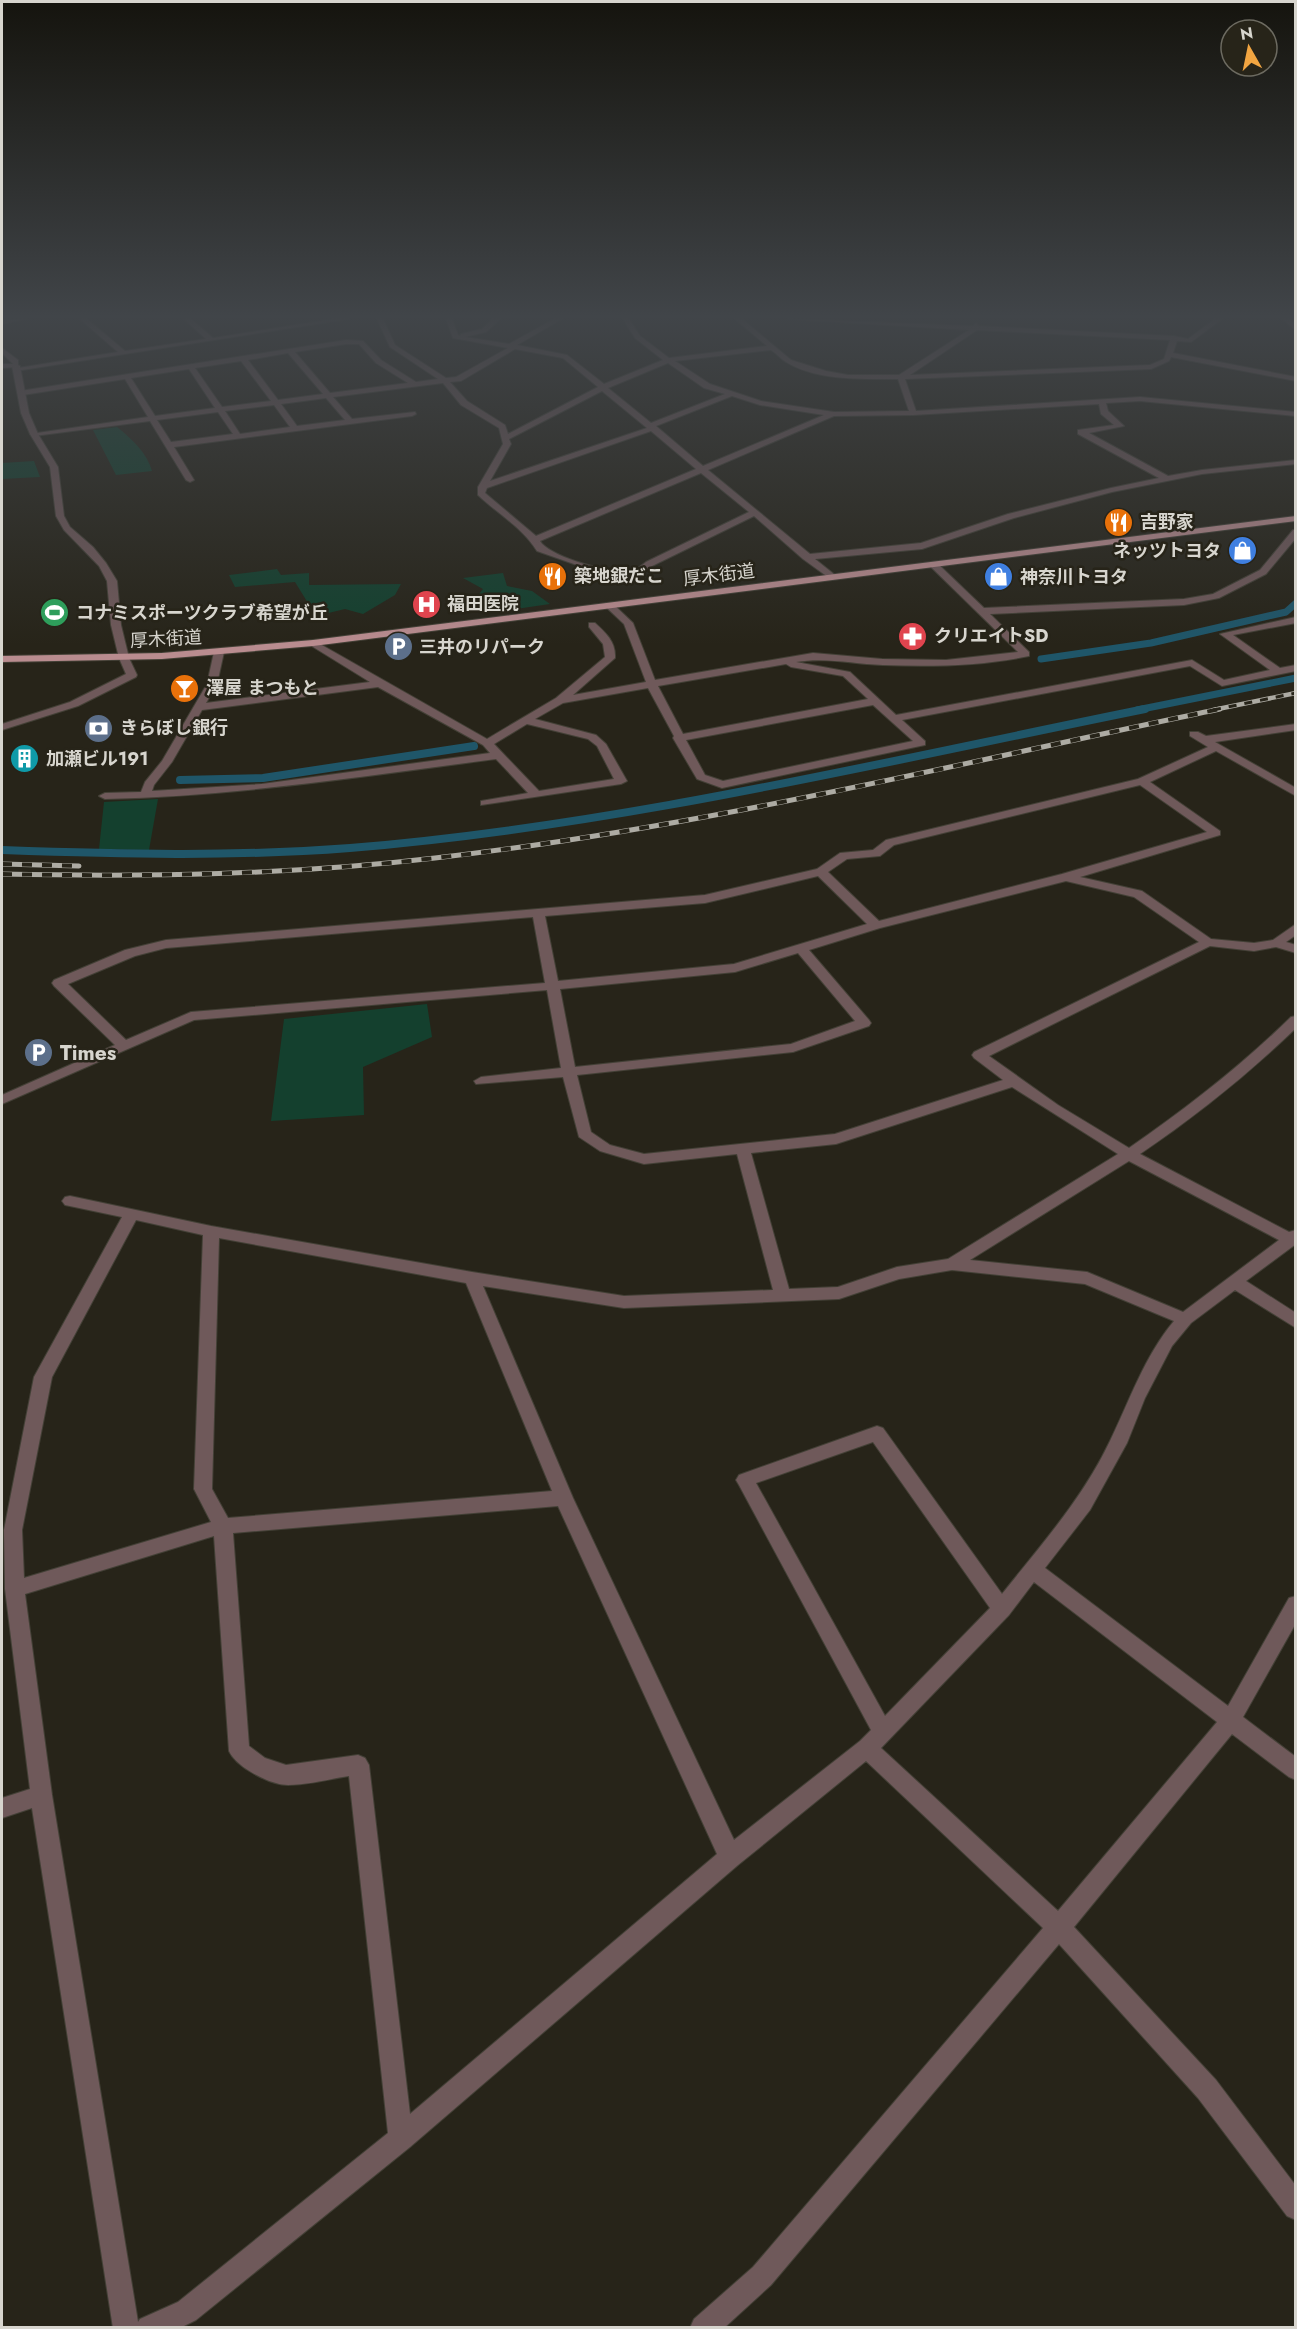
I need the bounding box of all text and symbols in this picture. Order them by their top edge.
north arrow [1219,18,1279,78]
text: N [1239,21,1255,46]
restaurant icon: 吉野家 [1103,506,1135,538]
place label: 吉野家 [1140,509,1194,535]
shop icon: ネッツトヨタ [1226,535,1258,567]
place label: ネッツトヨタ [1113,538,1221,564]
street label: 厚木街道 [682,558,756,592]
restaurant icon: 築地銀だこ [537,560,569,592]
shop icon: 神奈川トヨタ [983,561,1015,593]
place label: 築地銀だこ [574,563,664,589]
place label: 神奈川トヨタ [1020,564,1128,590]
hospital icon: 福田医院 [410,588,442,620]
place label: 福田医院 [447,591,519,617]
sports icon: コナミスポーツクラブ希望が丘 [39,597,71,629]
place label: コナミスポーツクラブ希望が丘 [76,600,328,626]
pharmacy icon: クリエイトSD [897,620,929,652]
place label: クリエイトSD [934,623,1048,649]
street label: 厚木街道 [129,624,203,654]
parking icon: 三井のリパーク [382,631,414,663]
place label: 三井のリパーク [419,634,545,660]
bar icon: 澤屋 まつもと [169,672,201,704]
place label: 澤屋 まつもと [206,675,319,701]
bank icon: きらぼし銀行 [83,712,115,744]
place label: きらぼし銀行 [120,715,228,741]
building icon: 加瀬ビル191 [9,743,41,775]
place label: 加瀬ビル191 [46,746,148,772]
parking icon: Times [23,1037,55,1069]
place label: Times [60,1038,117,1068]

